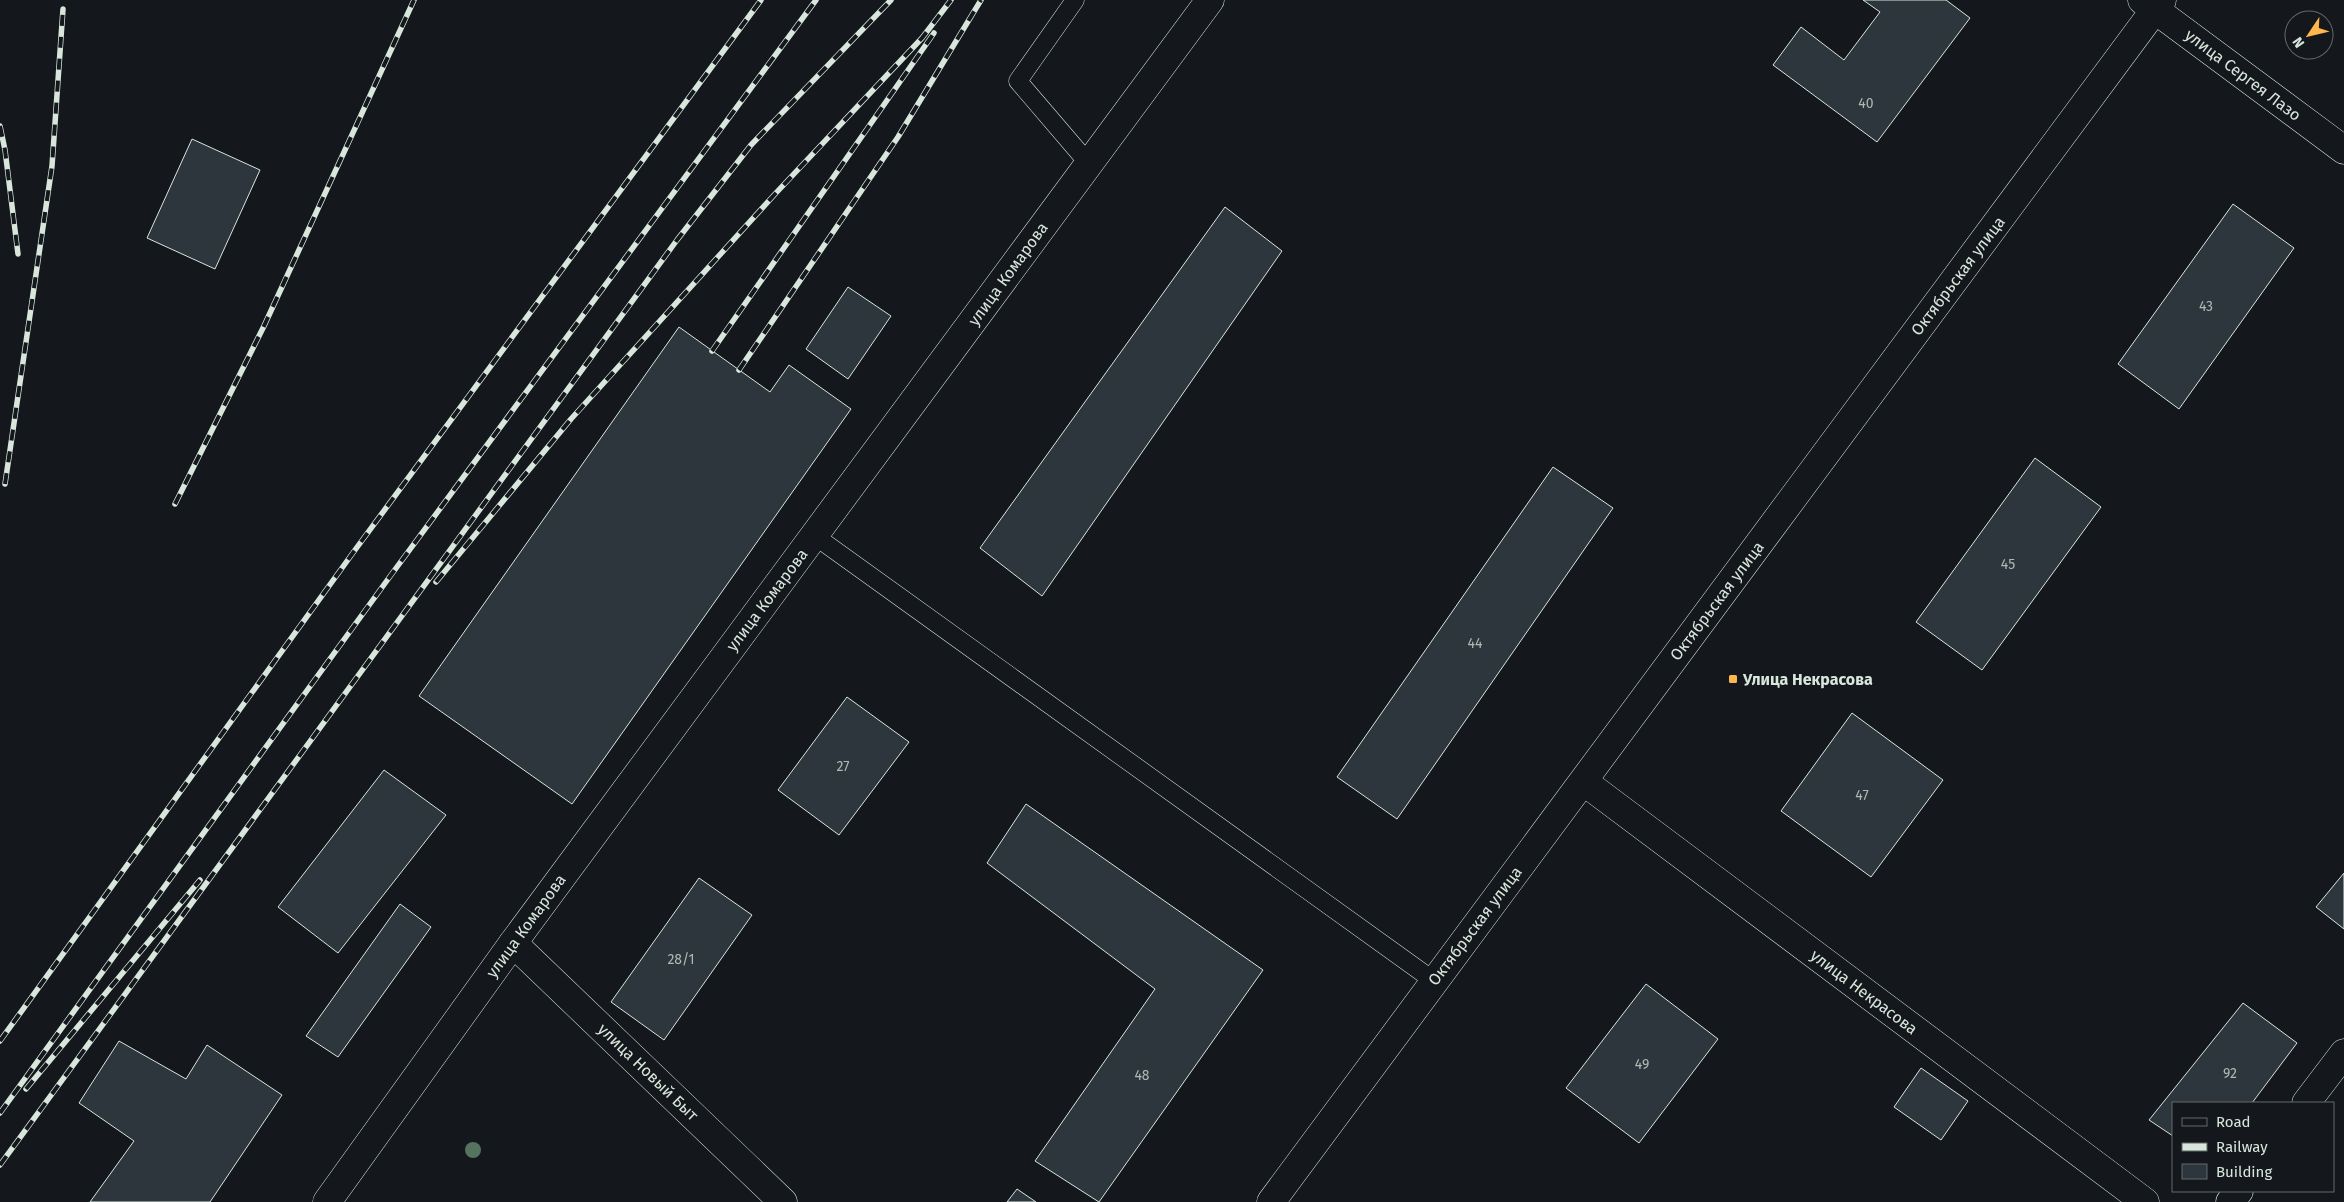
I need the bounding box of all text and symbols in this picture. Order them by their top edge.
north arrow [2284,10,2334,60]
street label: улица Сергея Лазо [2181,25,2305,125]
text: N [2289,33,2308,51]
house number: 40 [1858,95,1874,112]
street label: Октябрьская улица [1907,213,2009,339]
street label: улица Комарова [964,219,1052,329]
house number: 43 [2199,298,2213,315]
street label: Октябрьская улица [1666,538,1768,664]
street label: улица Комарова [722,545,812,655]
house number: 45 [2001,556,2015,573]
house number: 44 [1468,635,1483,652]
place label: Улица Некрасова [1742,670,1873,689]
marker: Улица Некрасова [1727,673,1739,685]
house number: 27 [836,758,850,775]
house number: 47 [1855,787,1869,804]
street label: Октябрьская улица [1424,863,1526,989]
street label: улица Комарова [482,871,570,981]
street label: улица Некрасова [1807,946,1921,1038]
house number: 28/1 [667,951,695,968]
street label: улица Новый Быт [594,1019,703,1125]
house number: 49 [1635,1056,1649,1073]
house number: 92 [2223,1065,2237,1082]
house number: 48 [1134,1067,1150,1084]
legend [2172,1102,2334,1192]
text: Road [2216,1113,2251,1131]
text: Railway [2216,1138,2268,1156]
text: Building [2216,1163,2272,1181]

